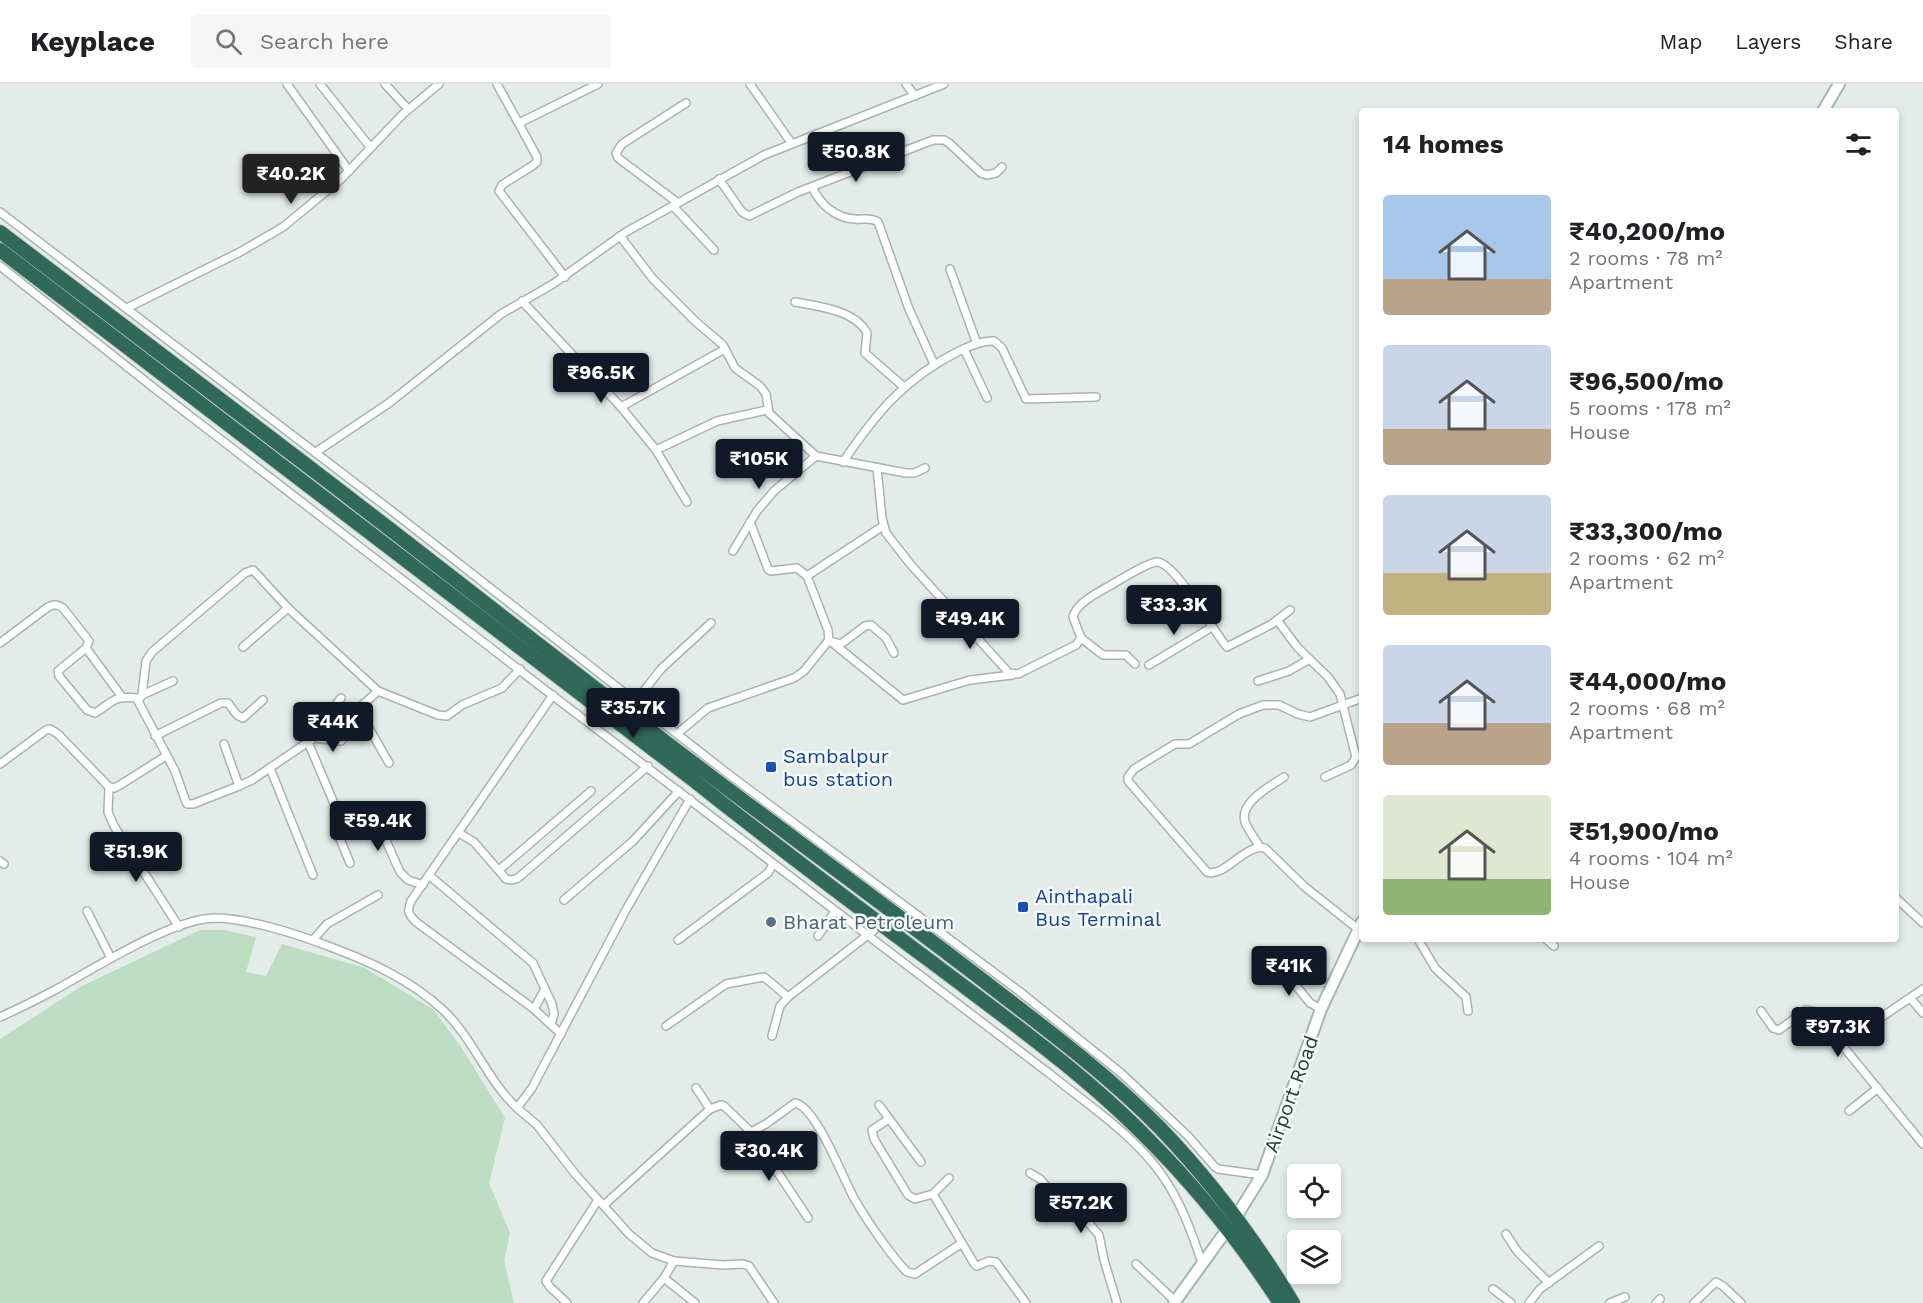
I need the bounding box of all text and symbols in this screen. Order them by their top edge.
search box [191,14,611,68]
text: Keyplace [30,25,155,58]
icon: search [212,25,245,58]
text: Search here [260,29,389,54]
text: Map [1659,29,1702,54]
text: Layers [1735,29,1801,54]
text: Share [1834,29,1893,54]
icon: filters [1842,128,1875,161]
text: 14 homes [1383,129,1504,159]
pin: ₹50.8K [807,132,905,183]
text: ₹50.8K [822,139,890,163]
pin: ₹40.2K [242,154,340,205]
text: ₹40.2K [256,161,326,185]
text: ₹40,200/mo [1569,216,1725,246]
icon: home [1431,219,1503,291]
text: 2 rooms · 78 m² [1569,246,1723,270]
text: Apartment [1569,270,1673,294]
pin: ₹96.5K [552,353,650,404]
text: ₹96.5K [567,360,635,384]
text: ₹96,500/mo [1569,366,1724,396]
icon: home [1431,369,1503,441]
text: 5 rooms · 178 m² [1569,396,1731,420]
text: House [1569,420,1630,444]
pin: ₹105K [717,439,801,490]
text: ₹105K [730,446,788,470]
text: ₹33,300/mo [1569,516,1723,546]
icon: home [1431,519,1503,591]
text: 2 rooms · 62 m² [1569,546,1724,570]
text: Apartment [1569,570,1673,594]
pin: ₹33.3K [1125,585,1223,636]
text: ₹33.3K [1140,592,1208,616]
pin: ₹49.4K [921,599,1019,650]
text: ₹49.4K [935,606,1005,630]
text: ₹44,000/mo [1569,666,1726,696]
icon: home [1431,669,1503,741]
pin: ₹35.7K [584,688,682,739]
text: ₹35.7K [600,695,666,719]
text: 2 rooms · 68 m² [1569,696,1725,720]
pin: ₹44K [297,702,369,753]
text: ₹44K [307,709,359,733]
text: Apartment [1569,720,1673,744]
place label: Sambalpur bus station [783,744,893,791]
marker: Sambalpur bus station [764,760,778,774]
pin: ₹59.4K [329,801,427,852]
text: ₹59.4K [344,808,412,832]
text: ₹51,900/mo [1569,816,1719,846]
icon: home [1431,819,1503,891]
pin: ₹51.9K [87,832,185,883]
text: ₹51.9K [104,839,168,863]
text: 4 rooms · 104 m² [1569,846,1733,870]
text: House [1569,870,1630,894]
place label: Ainthapali Bus Terminal [1035,884,1161,931]
marker: Ainthapali Bus Terminal [1016,900,1030,914]
place label: Bharat Petroleum [783,910,954,934]
marker: Bharat Petroleum [764,915,778,929]
pin: ₹41K [1253,946,1325,997]
text: ₹41K [1266,953,1312,977]
pin: ₹97.3K [1789,1007,1887,1058]
text: ₹97.3K [1805,1014,1871,1038]
street label: Airport Road [1259,1032,1323,1156]
pin: ₹30.4K [720,1131,818,1182]
text: ₹30.4K [734,1138,804,1162]
map controls [1287,1164,1341,1284]
button: locate [1287,1164,1341,1218]
pin: ₹57.2K [1032,1183,1130,1234]
text: ₹57.2K [1049,1190,1113,1214]
button: layers [1287,1230,1341,1284]

